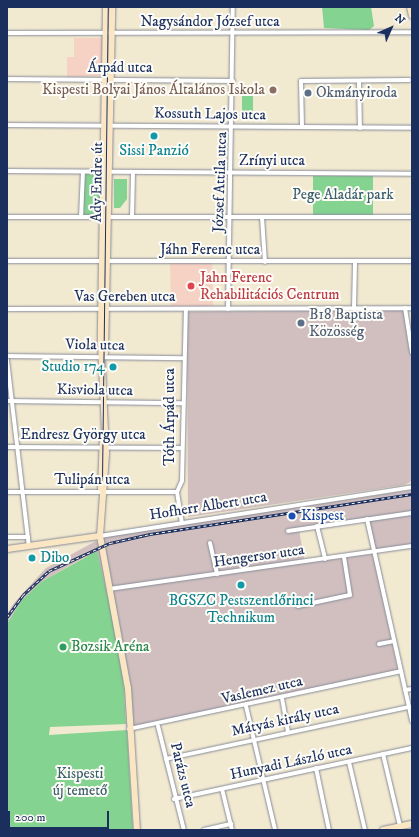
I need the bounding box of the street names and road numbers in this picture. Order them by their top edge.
street label: Nagysándor József utca [140,13,280,31]
street label: Árpád utca [88,59,152,77]
street label: Kossuth Lajos utca [154,104,266,124]
street label: József Attila utca [209,131,231,233]
street label: Ady Endre út [87,142,107,222]
street label: Zrínyi utca [239,152,305,170]
street label: Jáhn Ferenc utca [160,241,260,259]
street label: Vas Gereben utca [75,288,175,306]
street label: Viola utca [65,335,125,355]
street label: Tóth Árpád utca [161,368,179,466]
street label: Kisviola utca [57,380,133,400]
street label: Endresz György utca [20,426,146,444]
street label: Tulipán utca [54,471,130,489]
street label: Hofherr Albert utca [148,488,268,524]
street label: Hengersor utca [212,541,306,571]
street label: Vaslemez utca [220,672,304,708]
street label: Mátyás király utca [230,700,340,740]
street label: Parázs utca [166,740,200,810]
street label: Hunyadi László utca [229,740,353,784]

